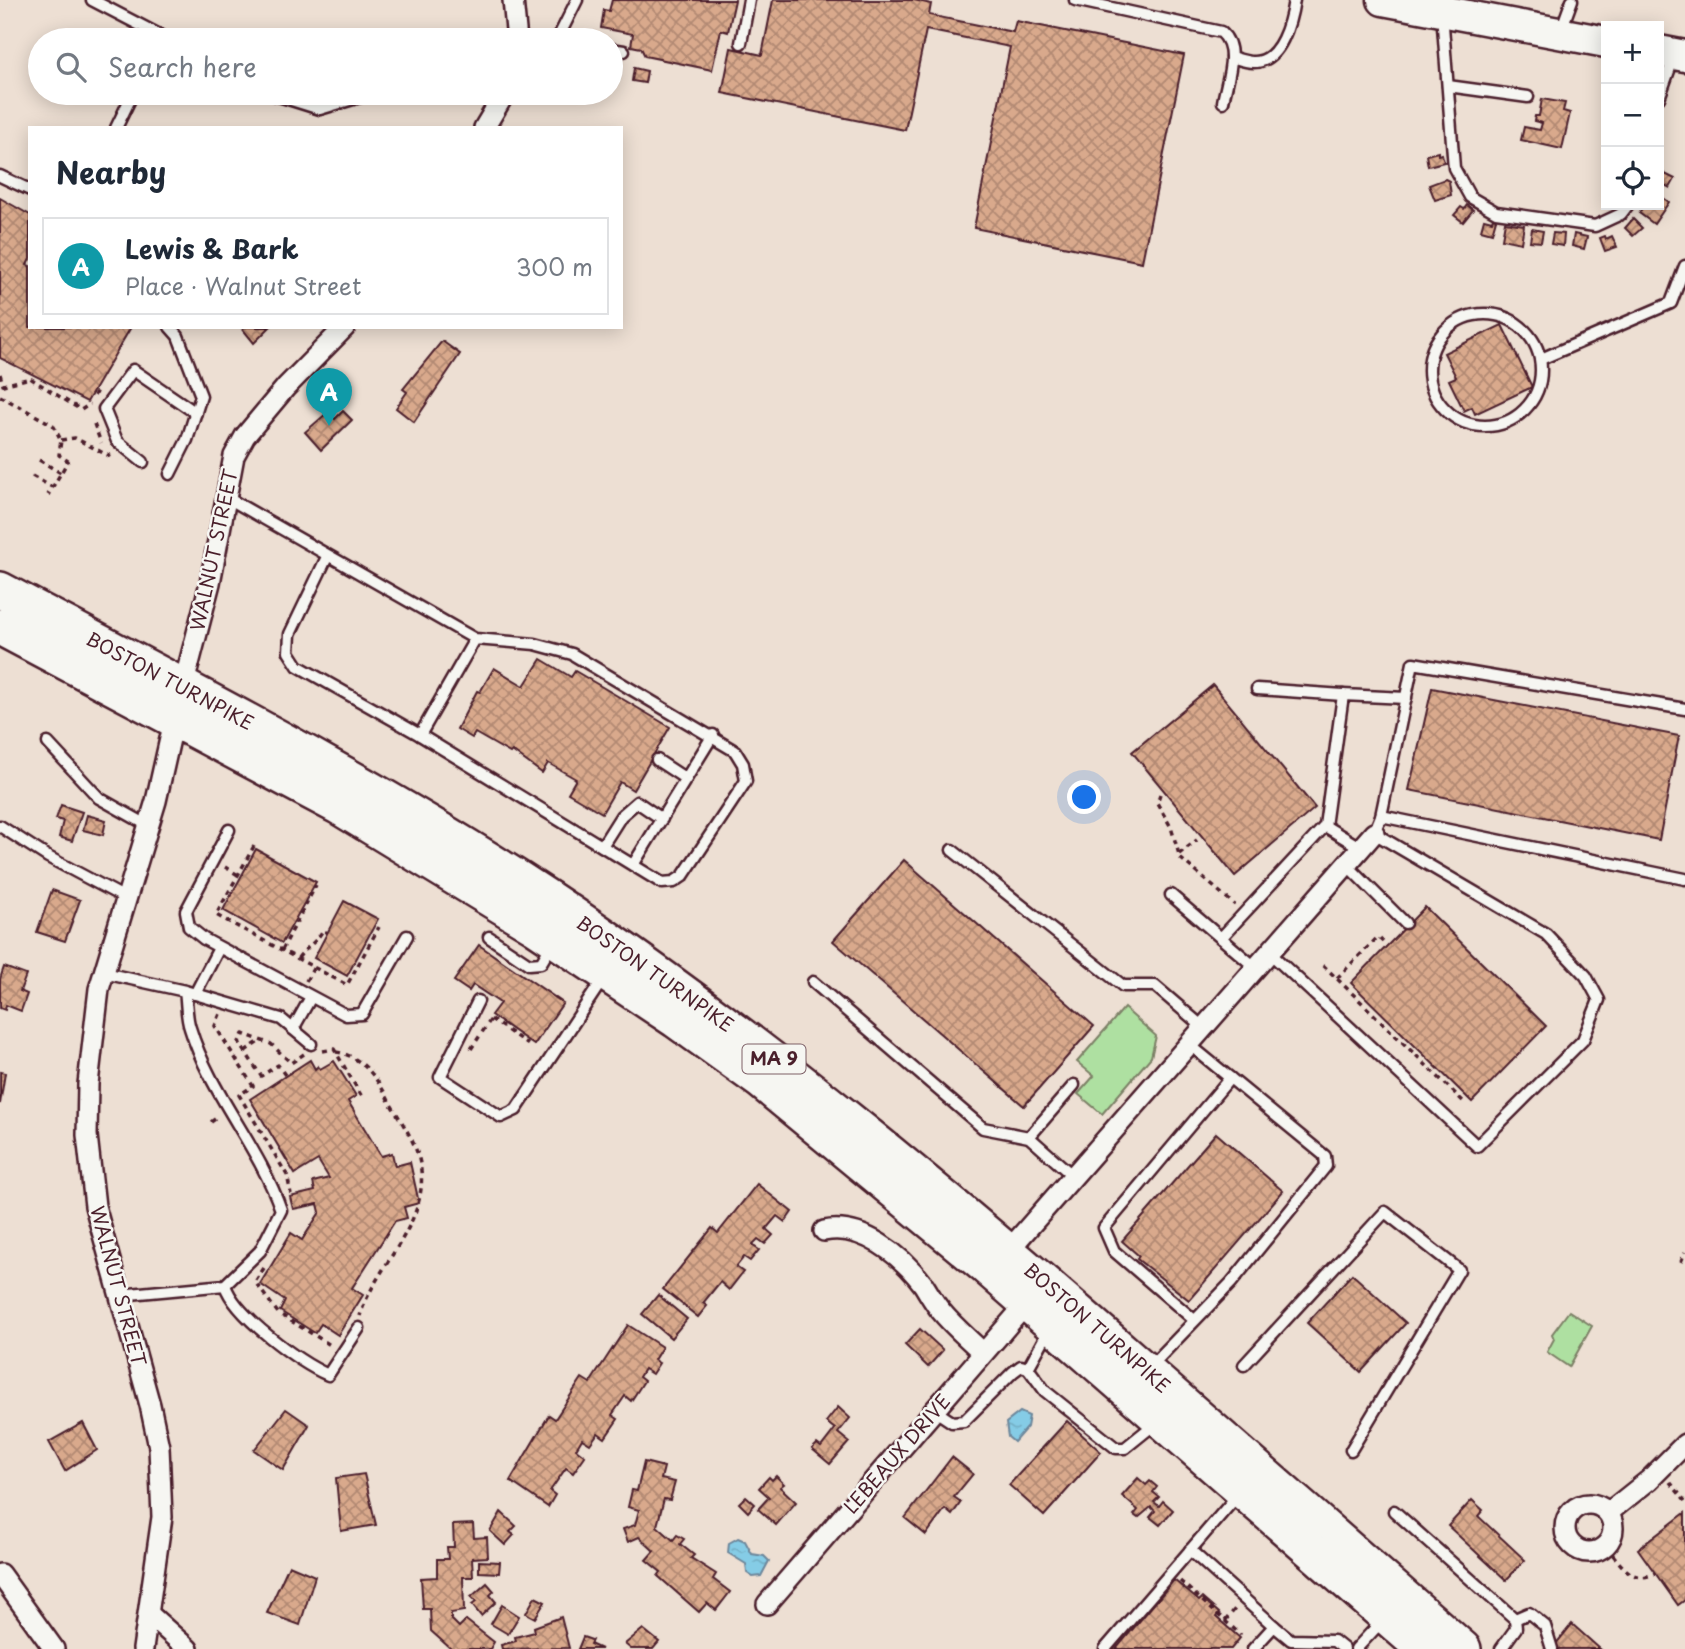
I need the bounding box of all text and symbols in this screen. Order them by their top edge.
map controls [1601,21,1664,210]
button: + [1601,21,1664,84]
search box [28,28,623,105]
text: Search here [108,47,257,86]
icon: search [52,48,90,86]
button: − [1601,84,1664,147]
button: locate [1601,147,1664,210]
text: Nearby [56,149,166,194]
text: Lewis & Bark [125,229,299,268]
text: A [72,249,90,284]
text: 300 m [516,249,593,284]
text: Place · Walnut Street [125,268,361,303]
pin: A [306,368,352,426]
street label: WALNUT STREET [182,466,244,633]
street label: BOSTON TURNPIKE [82,624,259,736]
your location [1067,780,1101,814]
street label: BOSTON TURNPIKE [571,908,740,1038]
road number: MA 9 [742,1044,806,1074]
street label: WALNUT STREET [84,1203,154,1369]
street label: BOSTON TURNPIKE [1018,1256,1177,1399]
street label: LEBEAUX DRIVE [836,1387,956,1519]

